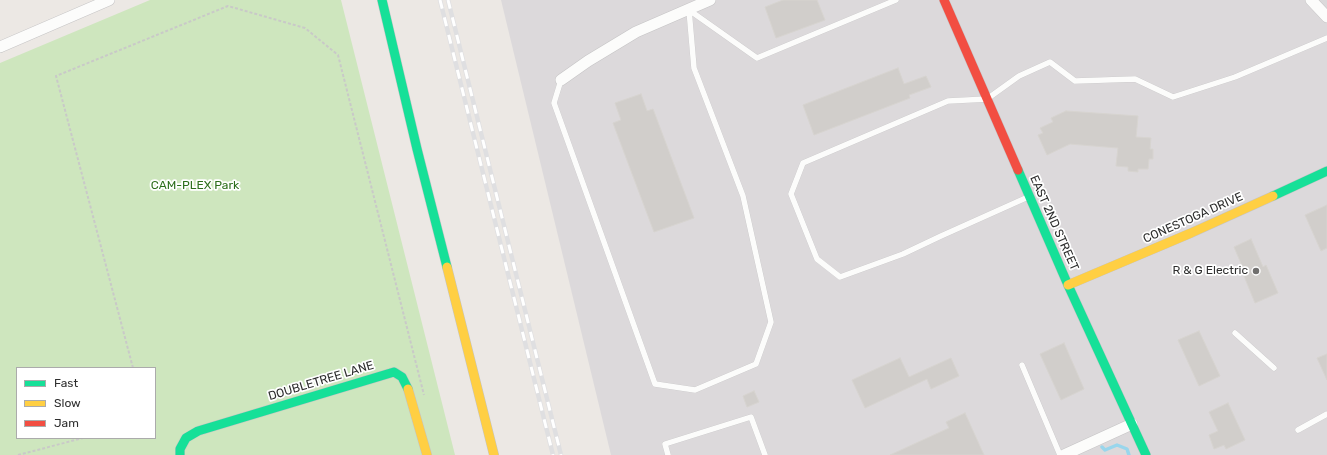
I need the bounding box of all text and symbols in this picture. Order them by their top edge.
street label: EAST 2ND STREET [1027,173,1081,273]
park label: CAM-PLEX Park [151,179,239,193]
street label: CONESTOGA DRIVE [1141,190,1245,246]
place label: R & G Electric [1173,264,1248,278]
marker: R & G Electric [1251,266,1261,276]
street label: DOUBLETREE LANE [267,358,375,404]
legend [16,367,156,439]
text: Fast [54,376,78,390]
text: Slow [54,396,81,410]
text: Jam [54,416,79,430]

